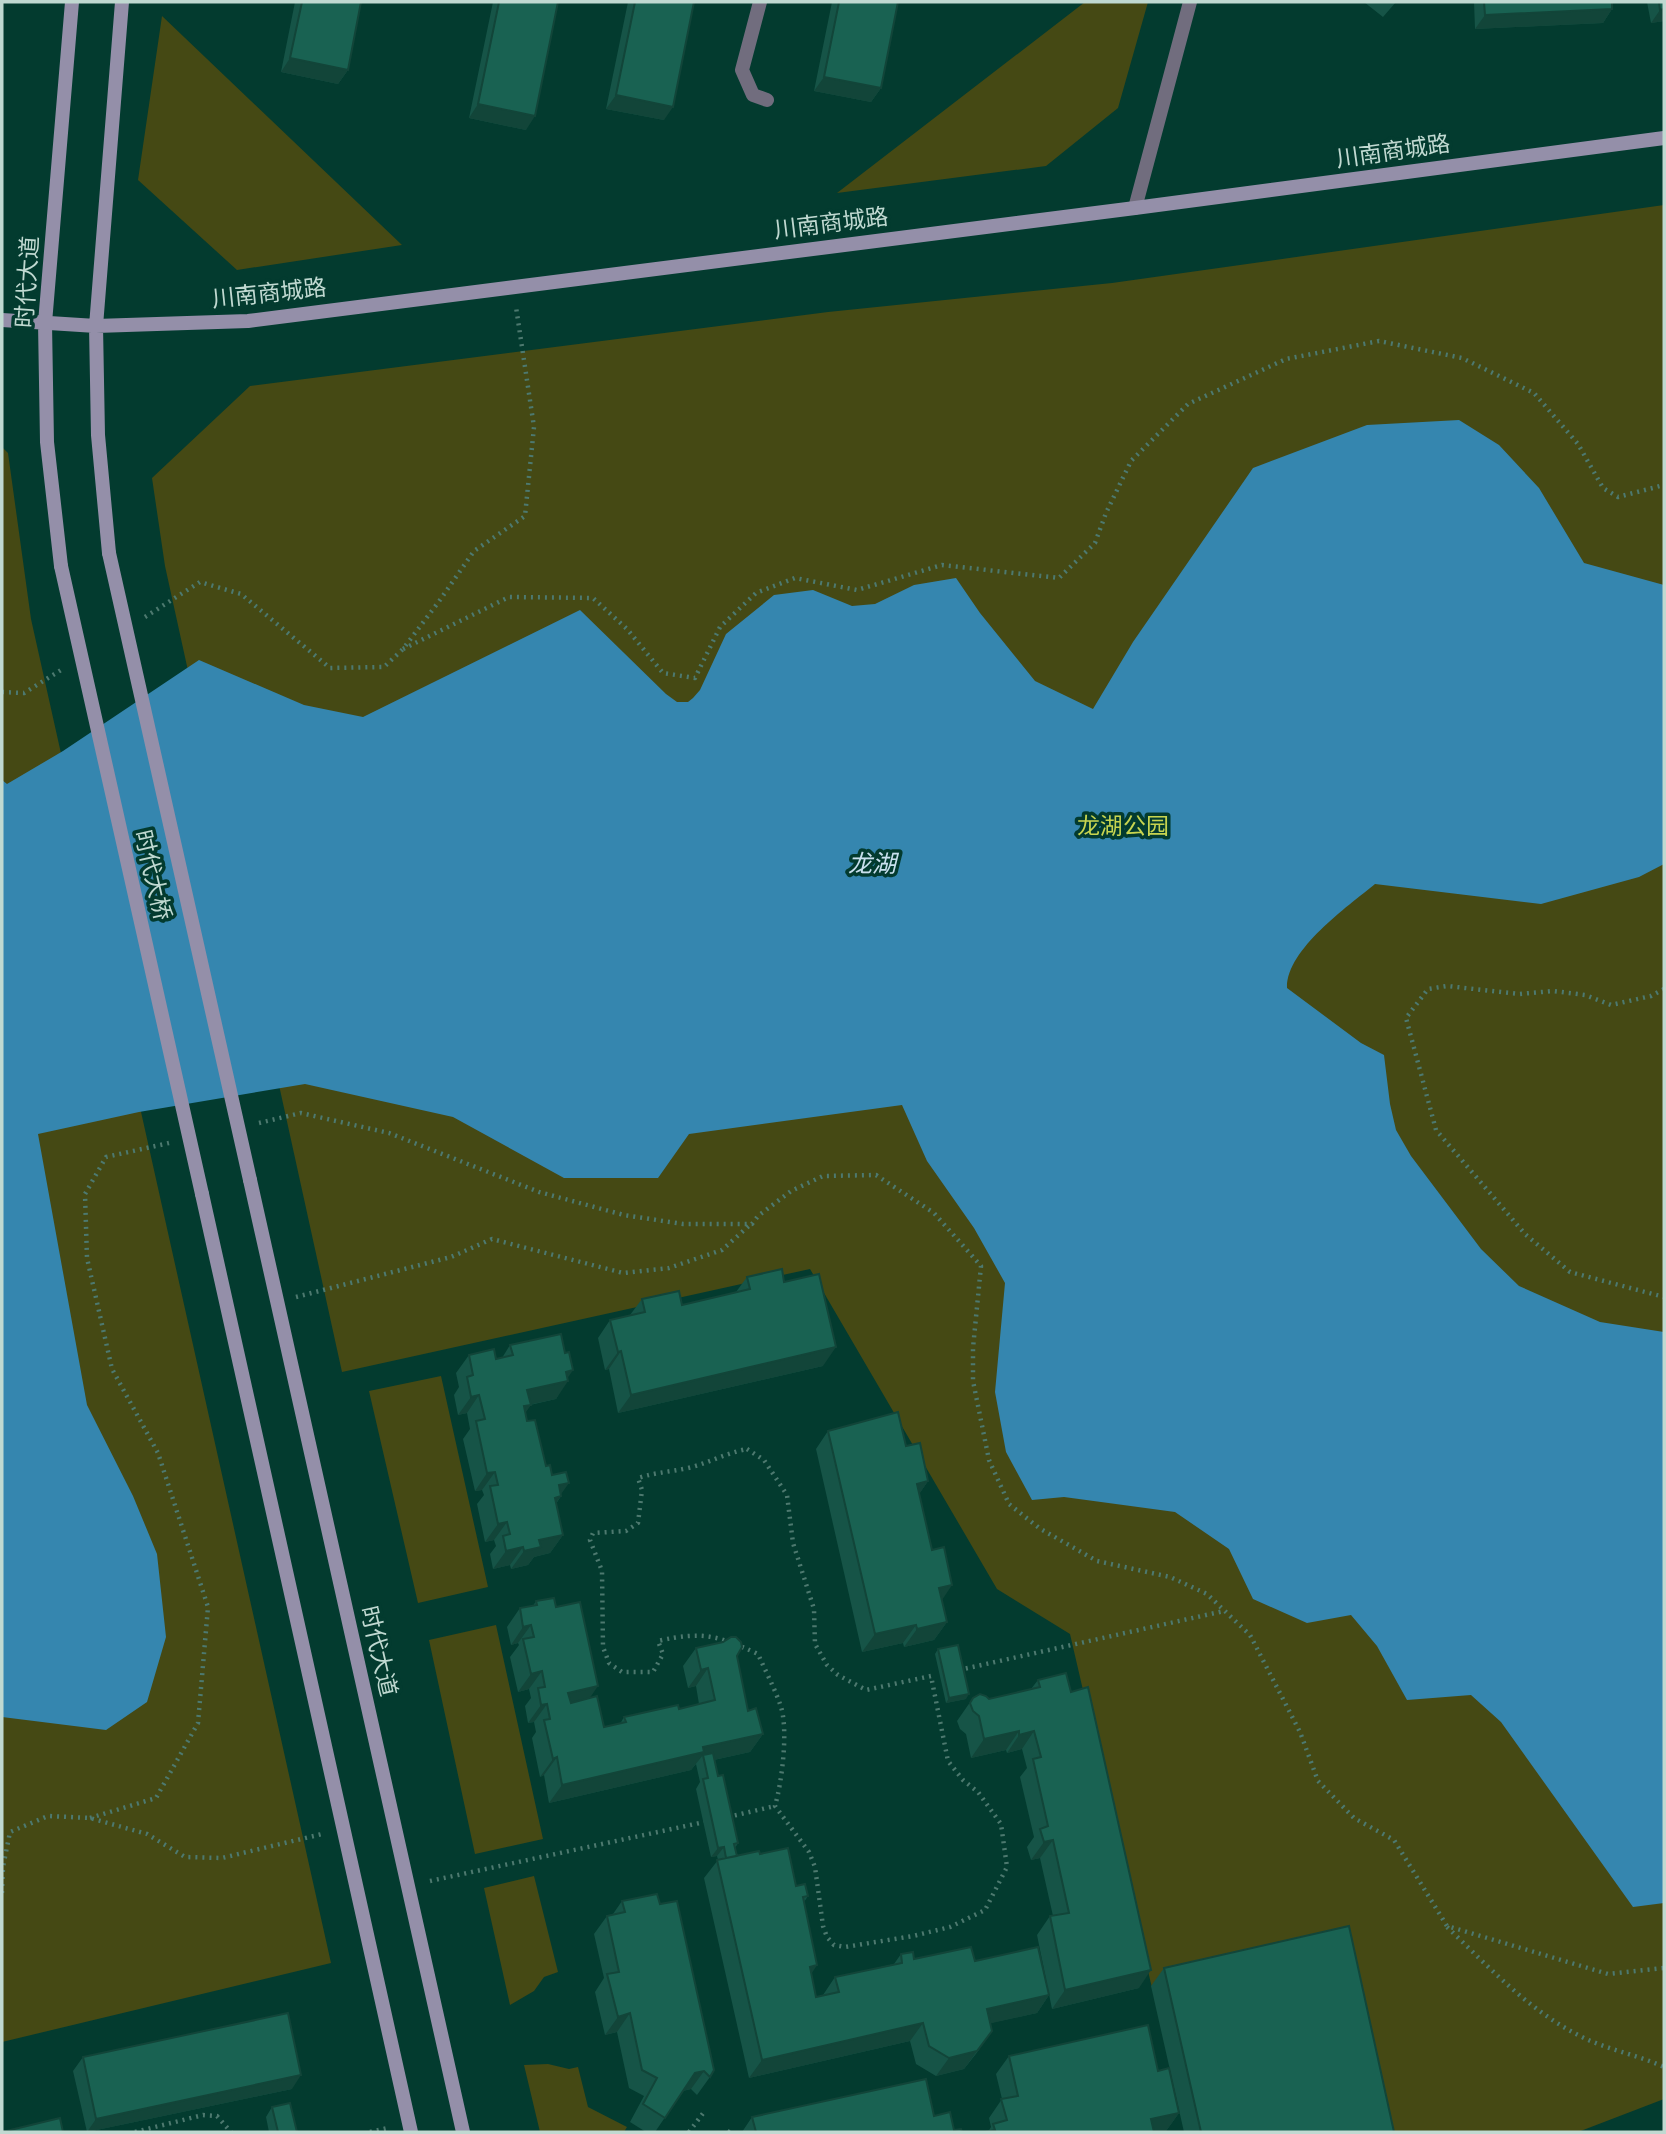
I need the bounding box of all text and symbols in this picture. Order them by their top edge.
street label: 川南商城路 [1334,128,1452,172]
street label: 川南商城路 [772,201,890,243]
street label: 时代大道 [9,235,43,329]
street label: 川南商城路 [210,272,328,312]
park label: 龙湖公园 [1077,811,1169,839]
street label: 时代大桥 [130,827,178,923]
water label: 龙湖 [848,848,900,877]
street label: 时代大道 [356,1603,404,1699]

